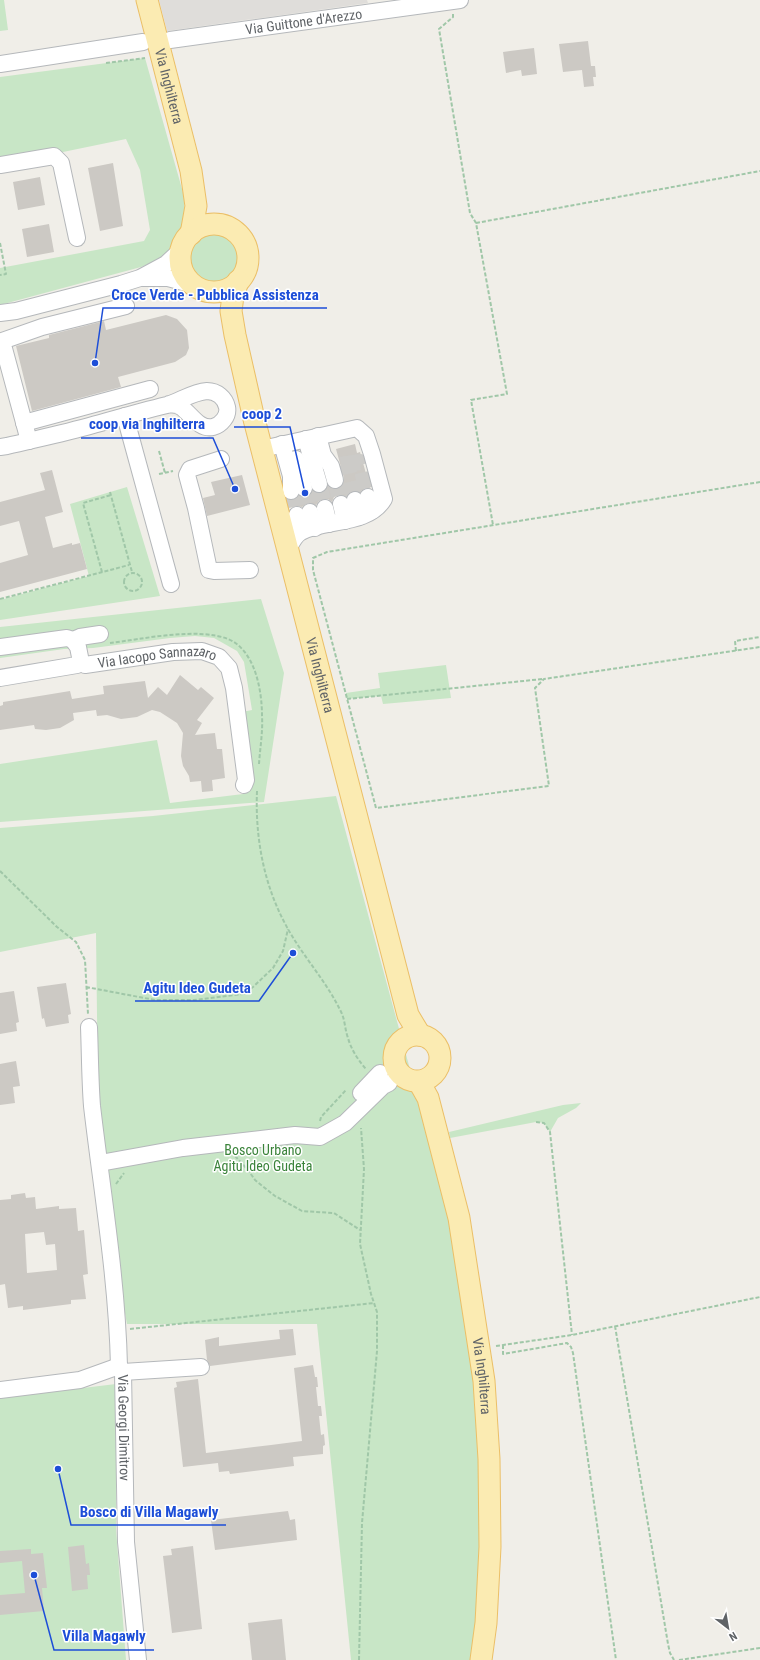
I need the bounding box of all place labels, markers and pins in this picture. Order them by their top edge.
callout: Croce Verde - Pubblica Assistenza [103,281,327,308]
callout: coop 2 [234,400,290,427]
callout: coop via Inghilterra [81,411,213,438]
callout: Agitu Ideo Gudeta [135,974,259,1001]
callout: Bosco di Villa Magawly [71,1498,226,1525]
callout: Villa Magawly [54,1623,154,1650]

